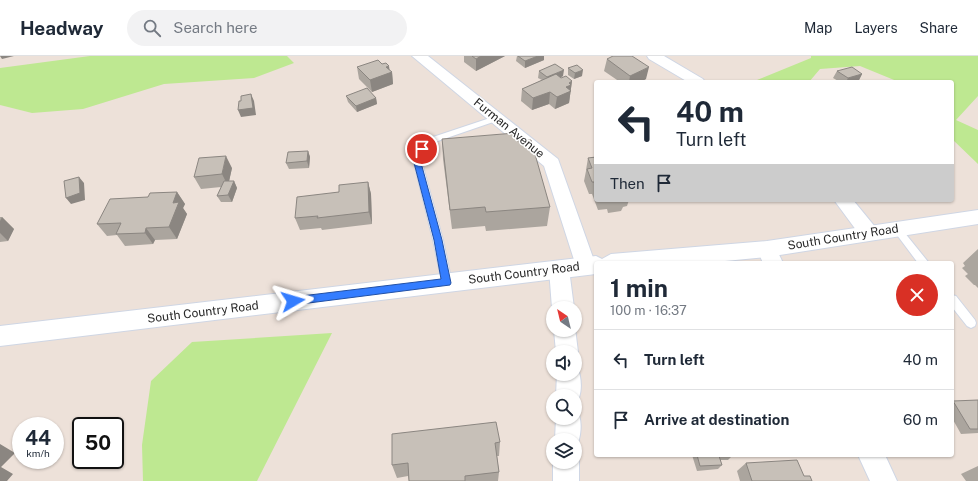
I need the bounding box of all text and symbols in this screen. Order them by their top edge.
search box [127,10,407,46]
text: Headway [20,17,103,39]
icon: search [141,17,163,39]
text: Search here [173,19,258,36]
text: Map [804,20,832,36]
text: Layers [854,20,898,36]
text: Share [920,20,958,36]
street label: Furman Avenue [471,95,547,161]
text: 40 m [676,95,744,128]
icon: left [610,96,662,148]
text: Turn left [676,129,746,150]
pin [405,132,439,166]
icon: arrive [411,138,433,160]
icon: arrive [653,172,675,194]
text: Then [610,175,645,192]
street label: South Country Road [786,221,900,253]
street label: South Country Road [467,259,581,287]
text: 1 min [610,274,668,302]
button: close [896,274,938,316]
position arrow [272,280,314,322]
street label: South Country Road [146,298,260,326]
north arrow [546,301,582,337]
map controls [546,301,582,469]
text: 100 m · 16:37 [610,303,687,318]
button: sound [546,345,582,381]
icon: left [610,349,632,371]
text: Turn left [644,351,705,368]
text: 40 m [903,351,938,368]
button: search [546,389,582,425]
icon: arrive [610,409,632,431]
text: Arrive at destination [644,411,789,428]
text: 60 m [903,411,938,428]
speed limit sign: 50 [72,417,124,469]
text: 44 [25,426,51,450]
button: layers [546,433,582,469]
text: km/h [26,447,50,459]

